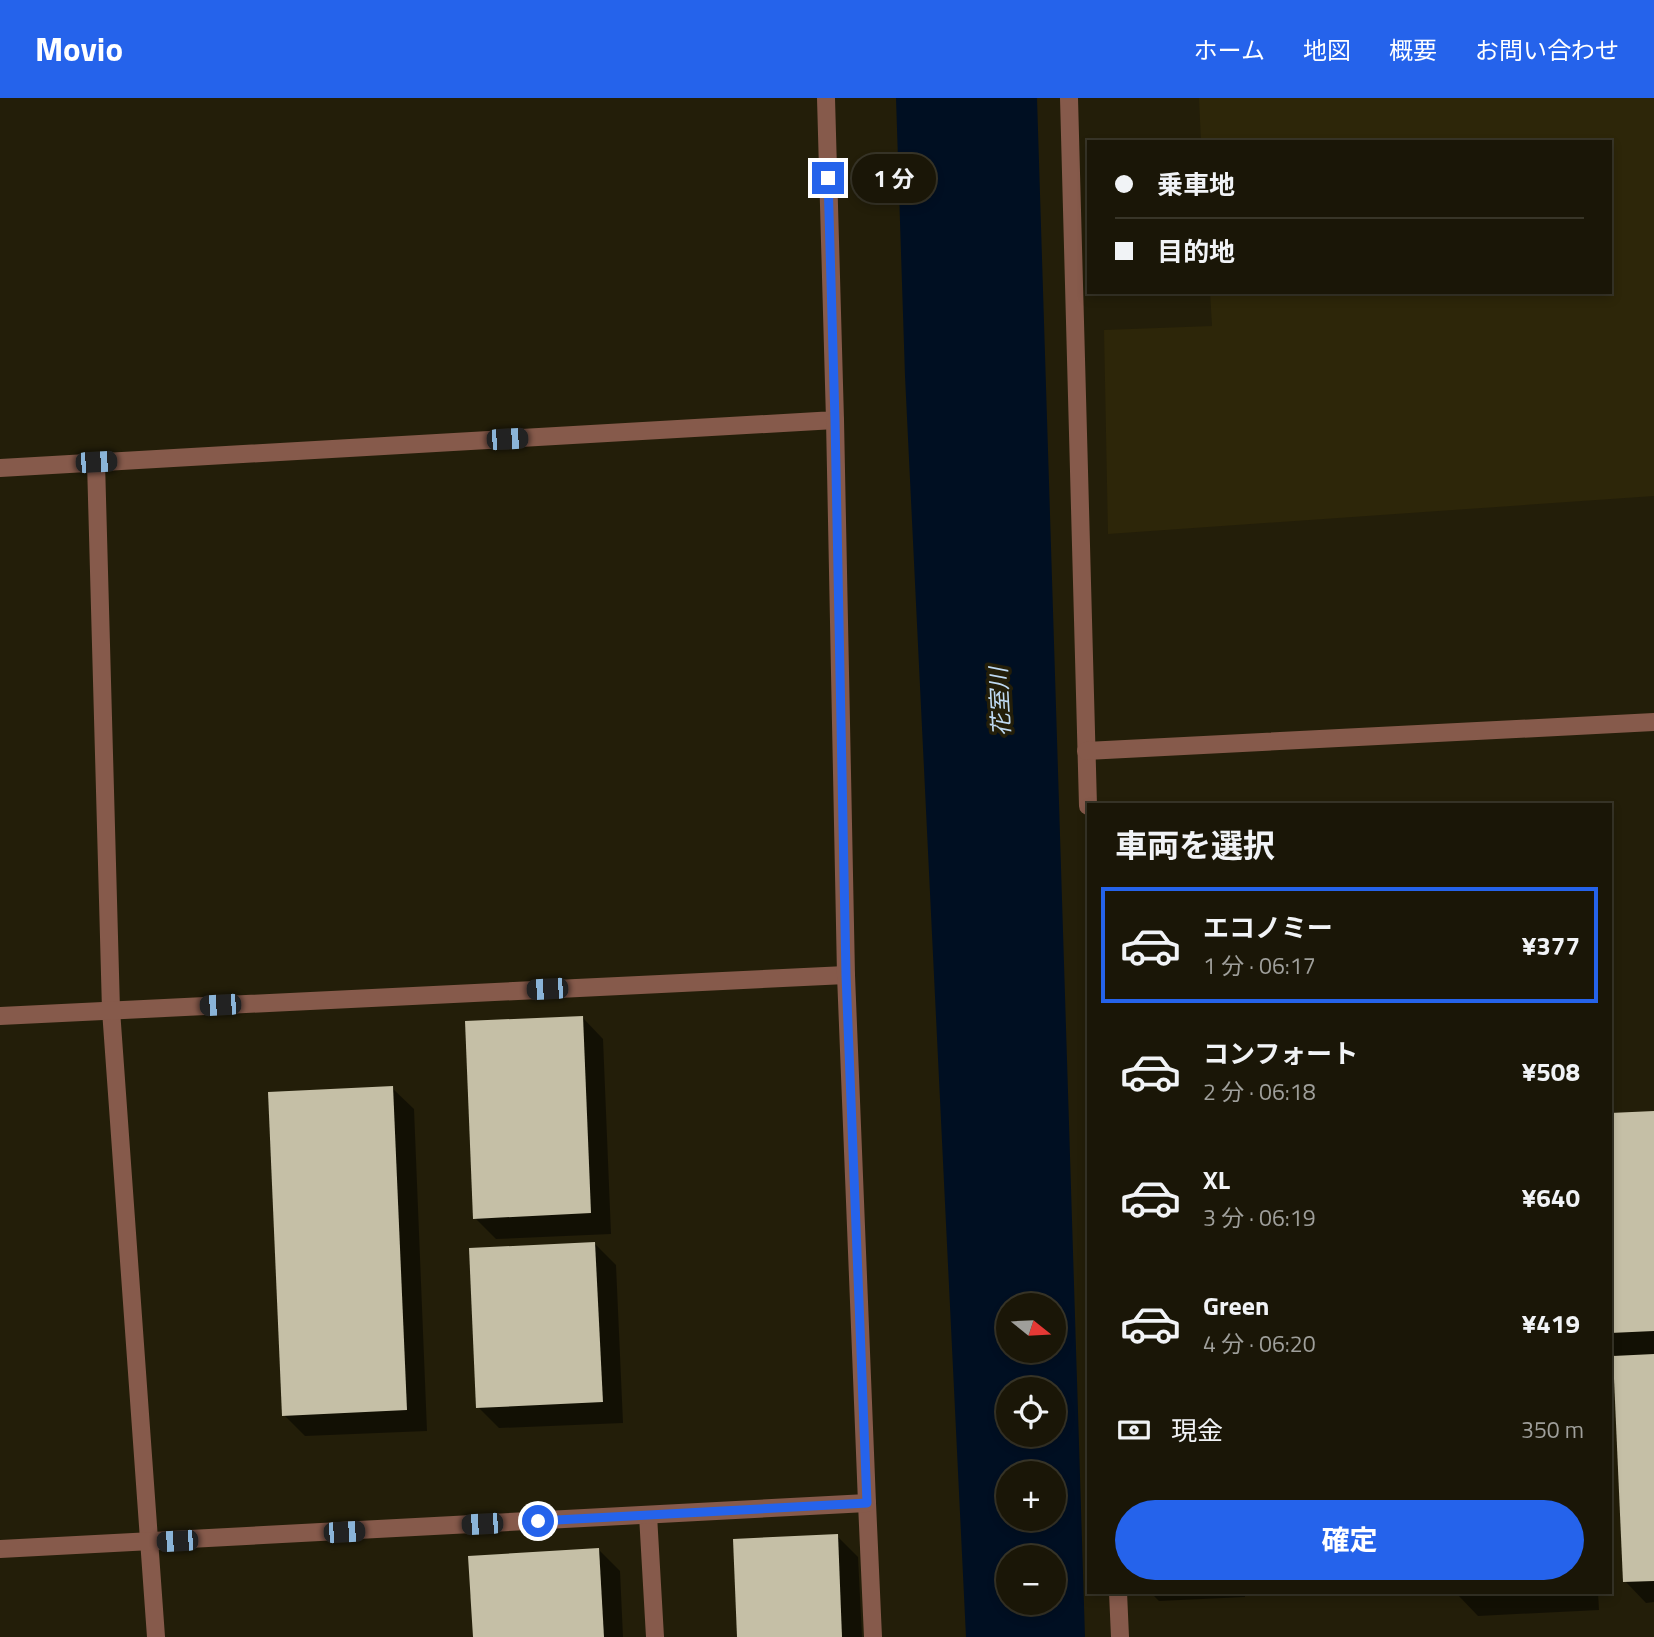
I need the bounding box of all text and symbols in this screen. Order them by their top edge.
text: Movio [35,24,123,74]
text: ホーム [1194,32,1265,68]
text: 地図 [1303,32,1351,68]
text: 概要 [1389,32,1437,68]
text: お問い合わせ [1475,32,1619,68]
callout: 1 分 [852,154,936,202]
text: 1 分 [874,161,914,196]
route end [812,162,844,194]
text: 乗車地 [1157,165,1235,204]
text: 目的地 [1157,232,1235,271]
car [486,427,529,451]
car [75,450,118,474]
water label: 花室川 [980,664,1019,737]
text: 車両を選択 [1115,821,1275,869]
text: エコノミー [1203,908,1333,947]
icon: car [1119,914,1182,977]
text: ¥377 [1522,926,1580,965]
text: 1 分 · 06:17 [1203,948,1316,983]
car [526,977,569,1001]
car [199,993,242,1017]
text: コンフォート [1203,1034,1358,1073]
icon: car [1119,1040,1182,1103]
text: ¥508 [1522,1052,1580,1091]
text: 2 分 · 06:18 [1203,1074,1316,1109]
text: XL [1203,1160,1230,1199]
icon: car [1119,1166,1182,1229]
text: ¥640 [1522,1178,1580,1217]
text: 3 分 · 06:19 [1203,1200,1316,1235]
text: Green [1203,1286,1269,1325]
icon: car [1119,1292,1182,1355]
north arrow [996,1293,1066,1363]
map controls [996,1293,1066,1615]
text: ¥419 [1522,1304,1580,1343]
text: 4 分 · 06:20 [1203,1326,1316,1361]
button: locate [996,1377,1066,1447]
icon: cash [1115,1411,1153,1449]
text: 現金 [1171,1411,1223,1450]
text: 350 m [1521,1412,1584,1447]
button: + [996,1461,1066,1531]
button: 確定 [1115,1500,1584,1580]
route start [522,1505,554,1537]
car [461,1512,504,1536]
car [323,1520,366,1544]
car [156,1529,199,1553]
button: − [996,1545,1066,1615]

